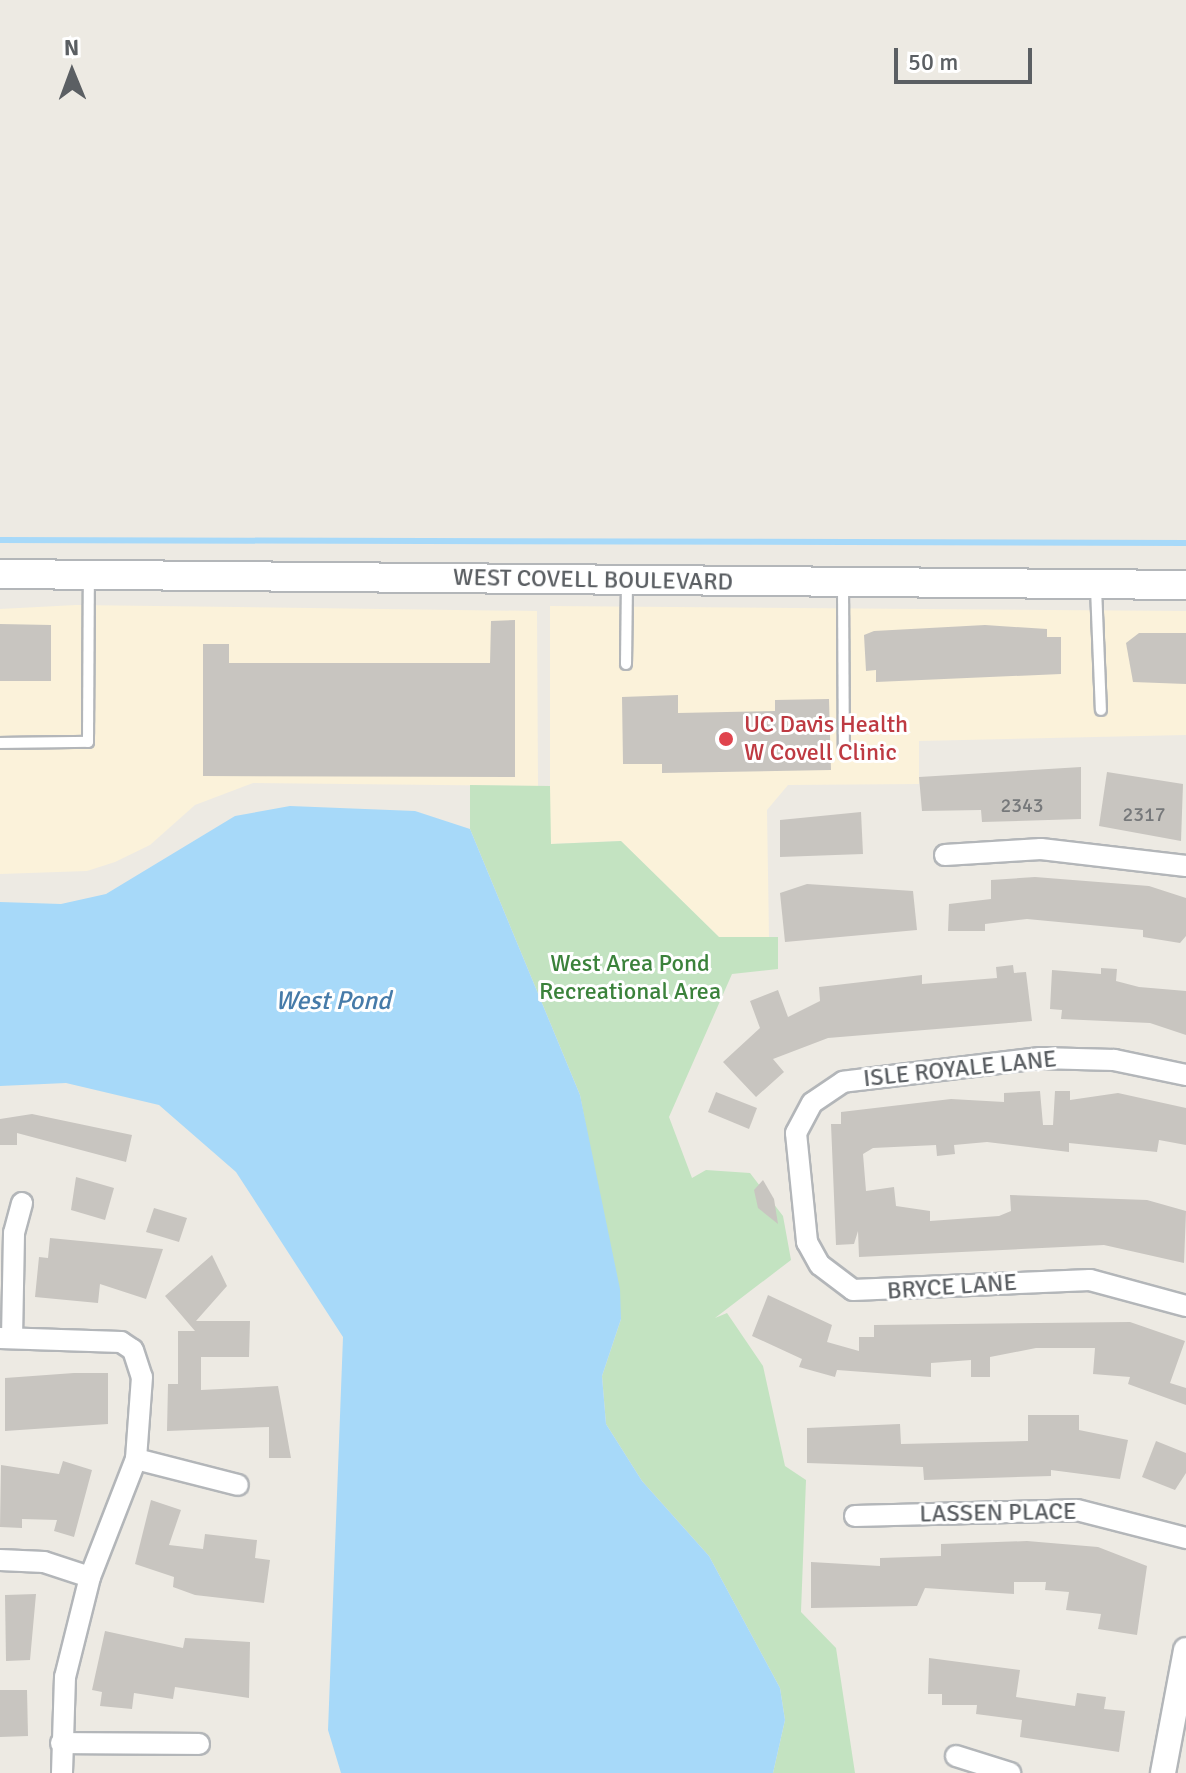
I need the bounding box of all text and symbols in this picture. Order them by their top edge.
north arrow [32,32,112,112]
scale bar [898,32,1036,82]
text: N [64,34,79,61]
text: 50 m [908,47,958,77]
street label: WEST COVELL BOULEVARD [453,563,733,597]
place label: UC Davis Health W Covell Clinic [744,711,908,767]
marker: UC Davis Health W Covell Clinic [715,728,737,750]
house number: 2343 [1000,793,1044,817]
house number: 2317 [1122,802,1166,826]
park label: West Area Pond Recreational Area [539,950,721,1006]
water label: West Pond [275,986,391,1018]
street label: ISLE ROYALE LANE [862,1045,1058,1093]
street label: BRYCE LANE [886,1268,1018,1306]
street label: LASSEN PLACE [919,1497,1077,1529]

